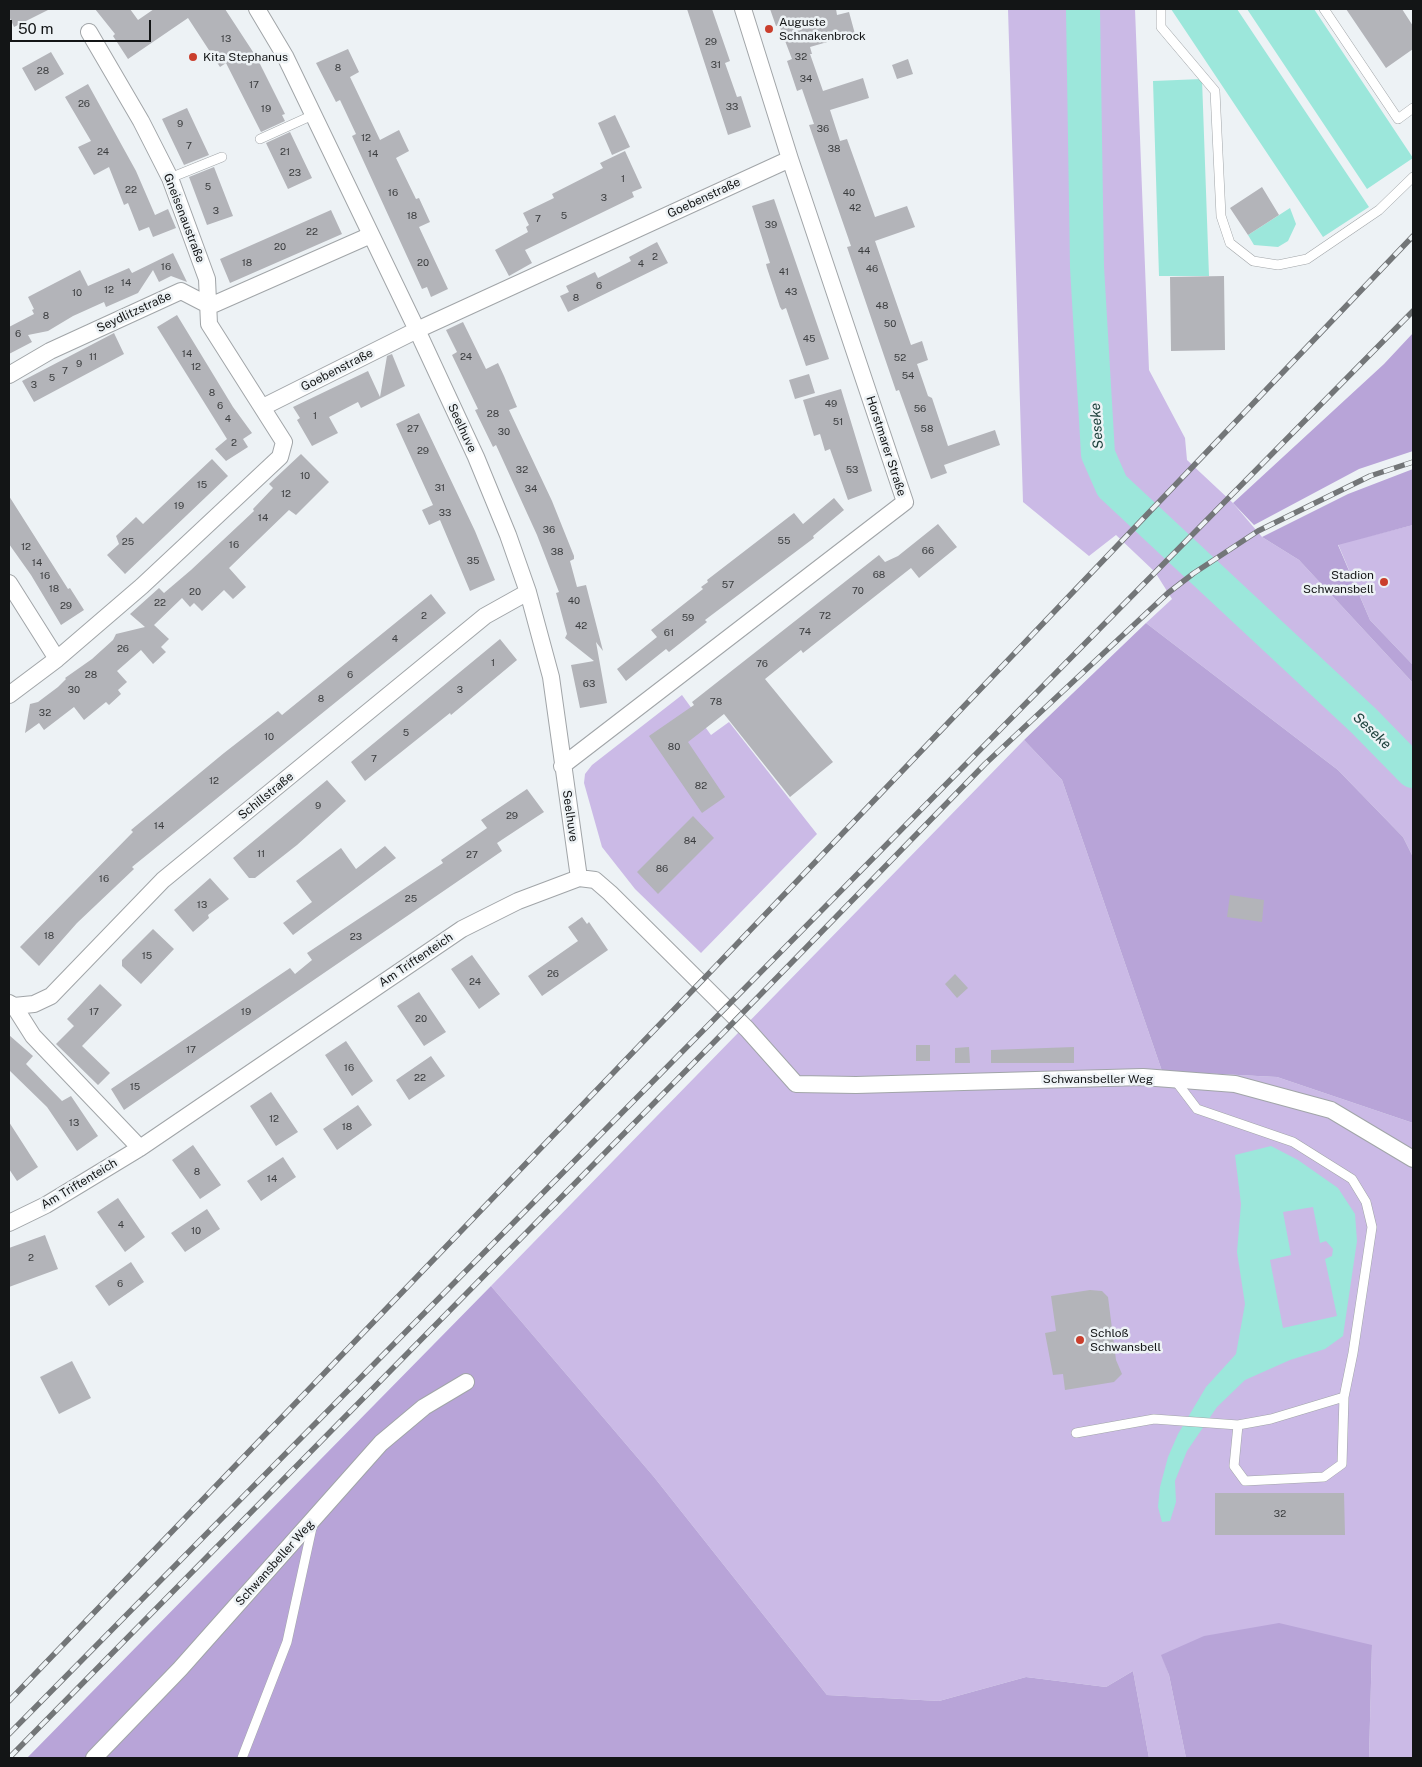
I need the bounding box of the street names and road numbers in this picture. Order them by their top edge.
street label: Gneisenaustraße [160,171,208,265]
street label: Goebenstraße [665,175,743,221]
street label: Seydlitzstraße [94,288,174,336]
street label: Goebenstraße [299,346,375,394]
street label: Horstmarer Straße [863,394,909,498]
street label: Seelhuve [445,401,479,455]
street label: Schillstraße [235,769,297,823]
street label: Seelhuve [559,789,581,843]
street label: Am Triftenteich [376,930,456,990]
street label: Schwansbeller Weg [1043,1072,1153,1086]
street label: Am Triftenteich [38,1156,120,1212]
street label: Schwansbeller Weg [233,1517,317,1609]

